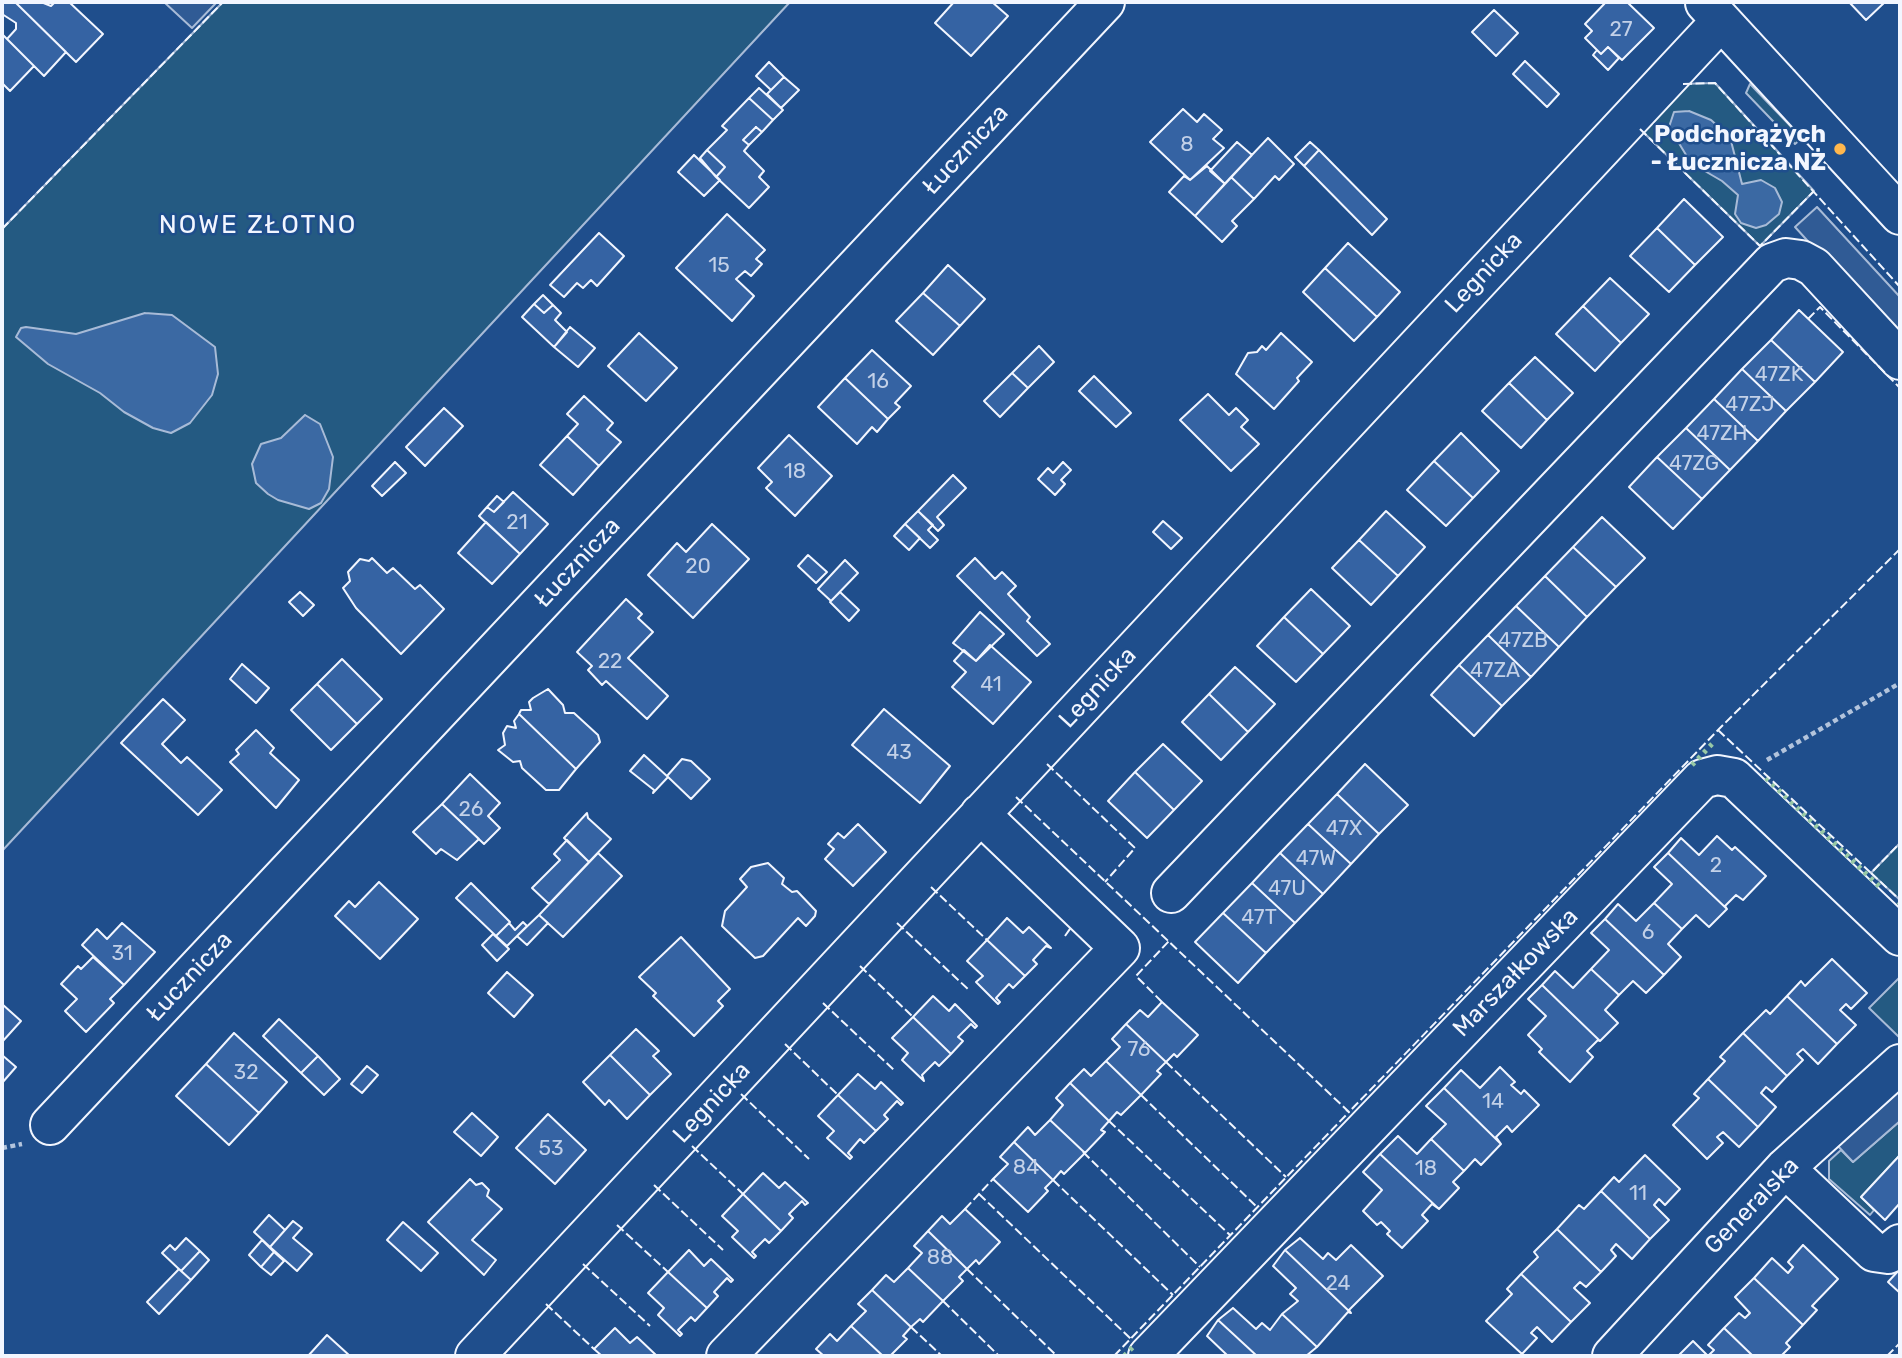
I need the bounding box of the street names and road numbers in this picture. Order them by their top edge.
street label: Łucznicza [917,99,1015,201]
street label: Legnicka [1439,227,1529,319]
street label: Łucznicza [529,512,627,614]
street label: Legnicka [1053,642,1143,734]
street label: Marszałkowska [1447,903,1585,1043]
street label: Łucznicza [141,926,239,1028]
street label: Legnicka [667,1057,757,1149]
street label: Generalska [1699,1152,1805,1260]

